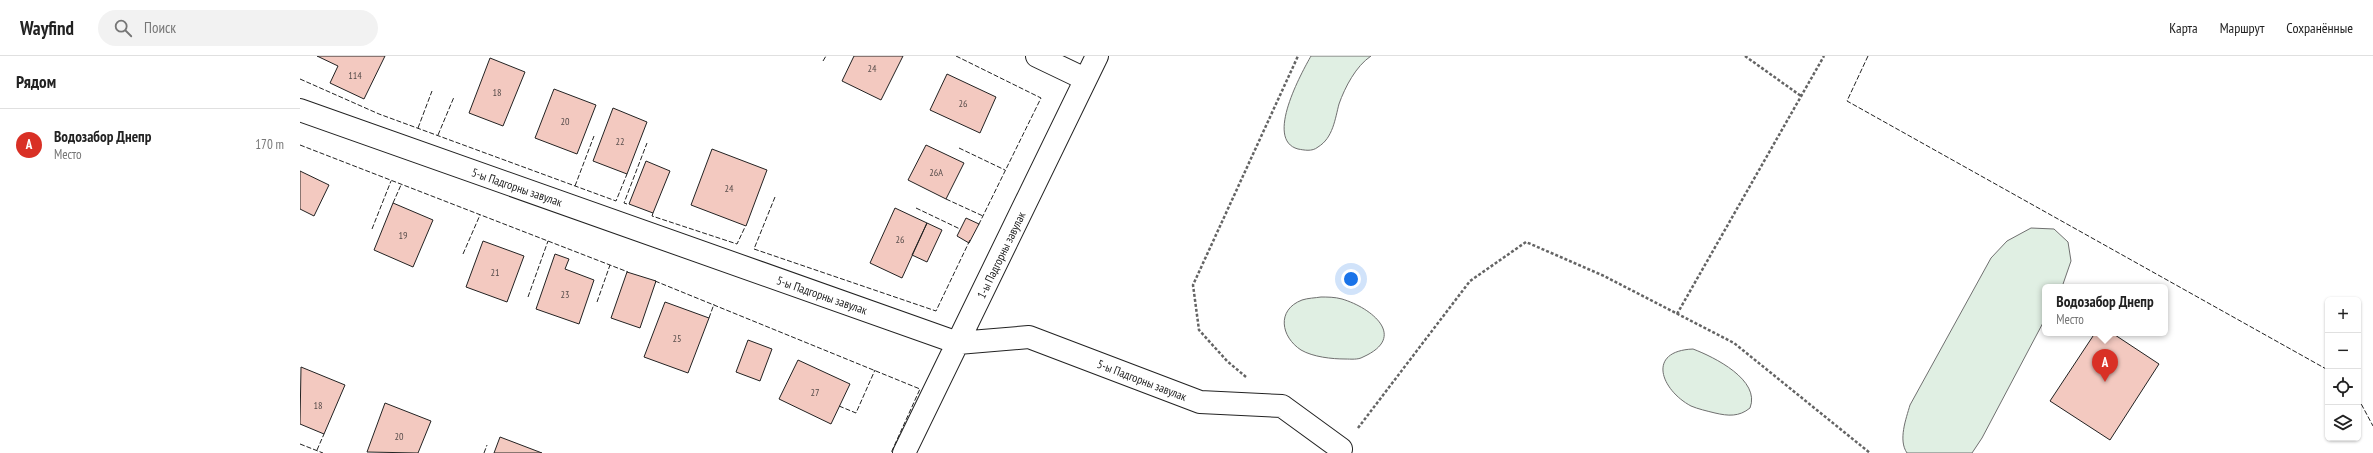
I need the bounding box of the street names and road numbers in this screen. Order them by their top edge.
street label: 5-ы Падгорны завулак [470,164,565,210]
street label: 1-ы Падгорны завулак [973,209,1029,301]
street label: 5-ы Падгорны завулак [775,272,870,318]
street label: 5-ы Падгорны завулак [1095,356,1189,404]

